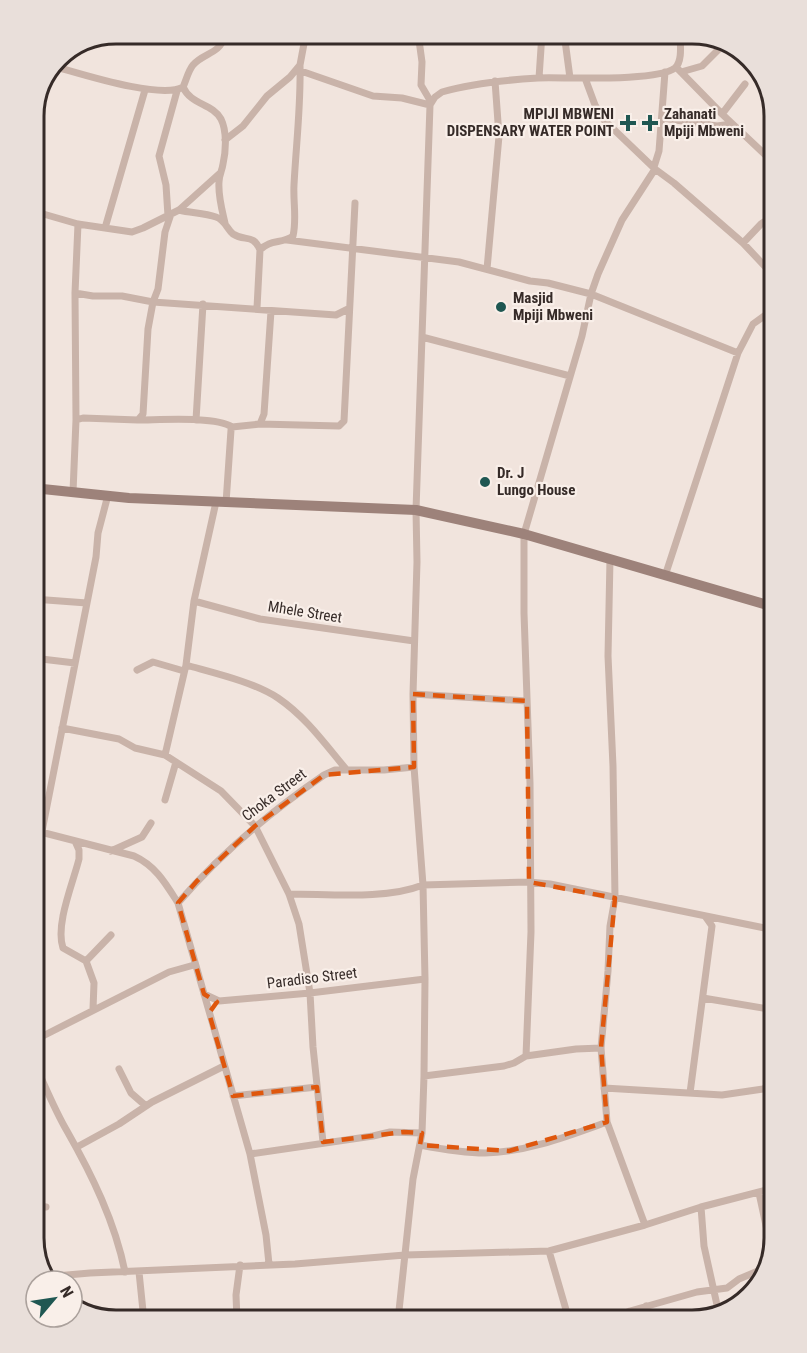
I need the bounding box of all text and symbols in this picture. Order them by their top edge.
place label: MPIJI MBWENI DISPENSARY WATER POINT [447,105,614,140]
place label: Zahanati Mpiji Mbweni [664,105,744,140]
marker: MPIJI MBWENI DISPENSARY WATER POINT [619,114,637,132]
marker: Zahanati Mpiji Mbweni [641,114,659,132]
place label: Masjid Mpiji Mbweni [513,289,593,324]
marker: Masjid Mpiji Mbweni [494,300,508,314]
place label: Dr. J Lungo House [497,464,575,499]
marker: Dr. J Lungo House [478,475,492,489]
street label: Mhele Street [267,597,343,627]
street label: Choka Street [238,765,310,825]
street label: Paradiso Street [266,964,358,992]
north arrow [24,1269,84,1329]
text: N [56,1283,77,1301]

